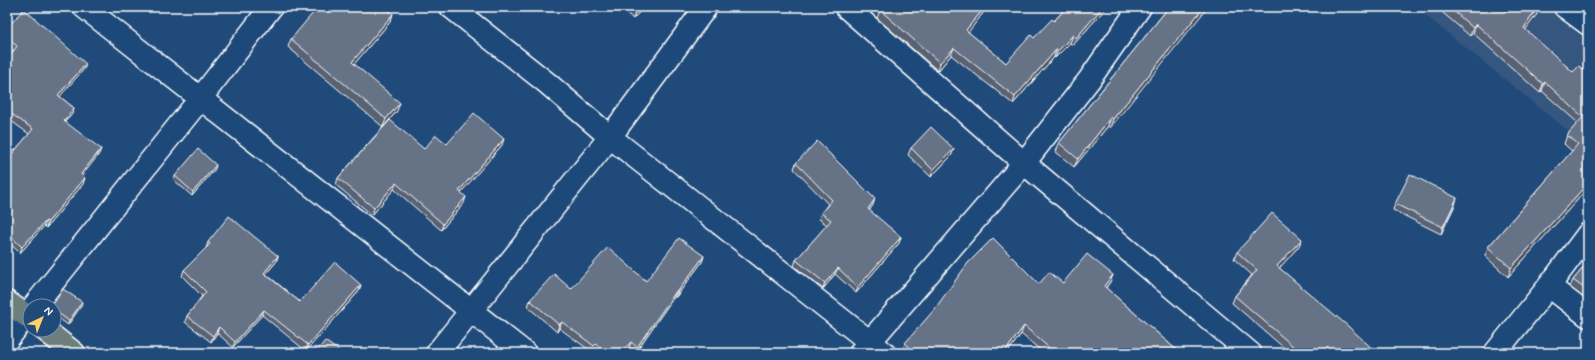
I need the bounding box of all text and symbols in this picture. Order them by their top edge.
north arrow [22,298,62,338]
text: N [41,304,56,319]

